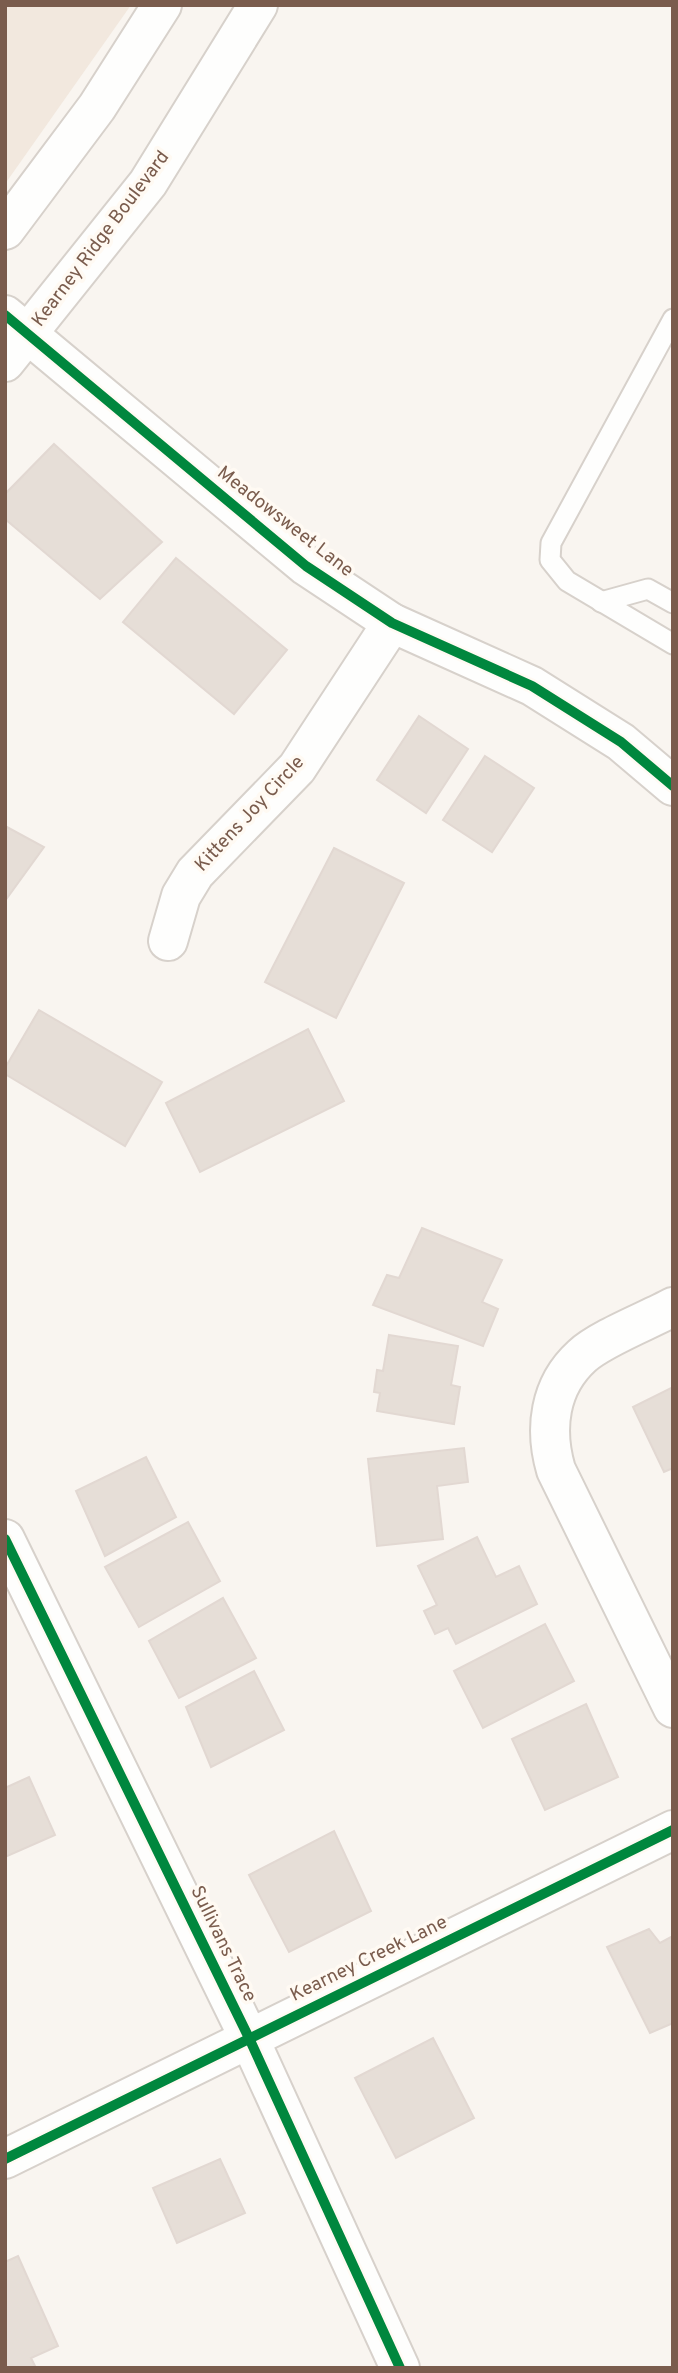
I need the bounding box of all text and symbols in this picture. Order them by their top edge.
street label: Kearney Ridge Boulevard [27,146,175,332]
street label: Meadowsweet Lane [212,461,358,583]
street label: Kittens Joy Circle [190,751,310,877]
street label: Sullivans Trace [185,1882,261,2006]
street label: Kearney Creek Lane [287,1911,451,2007]

